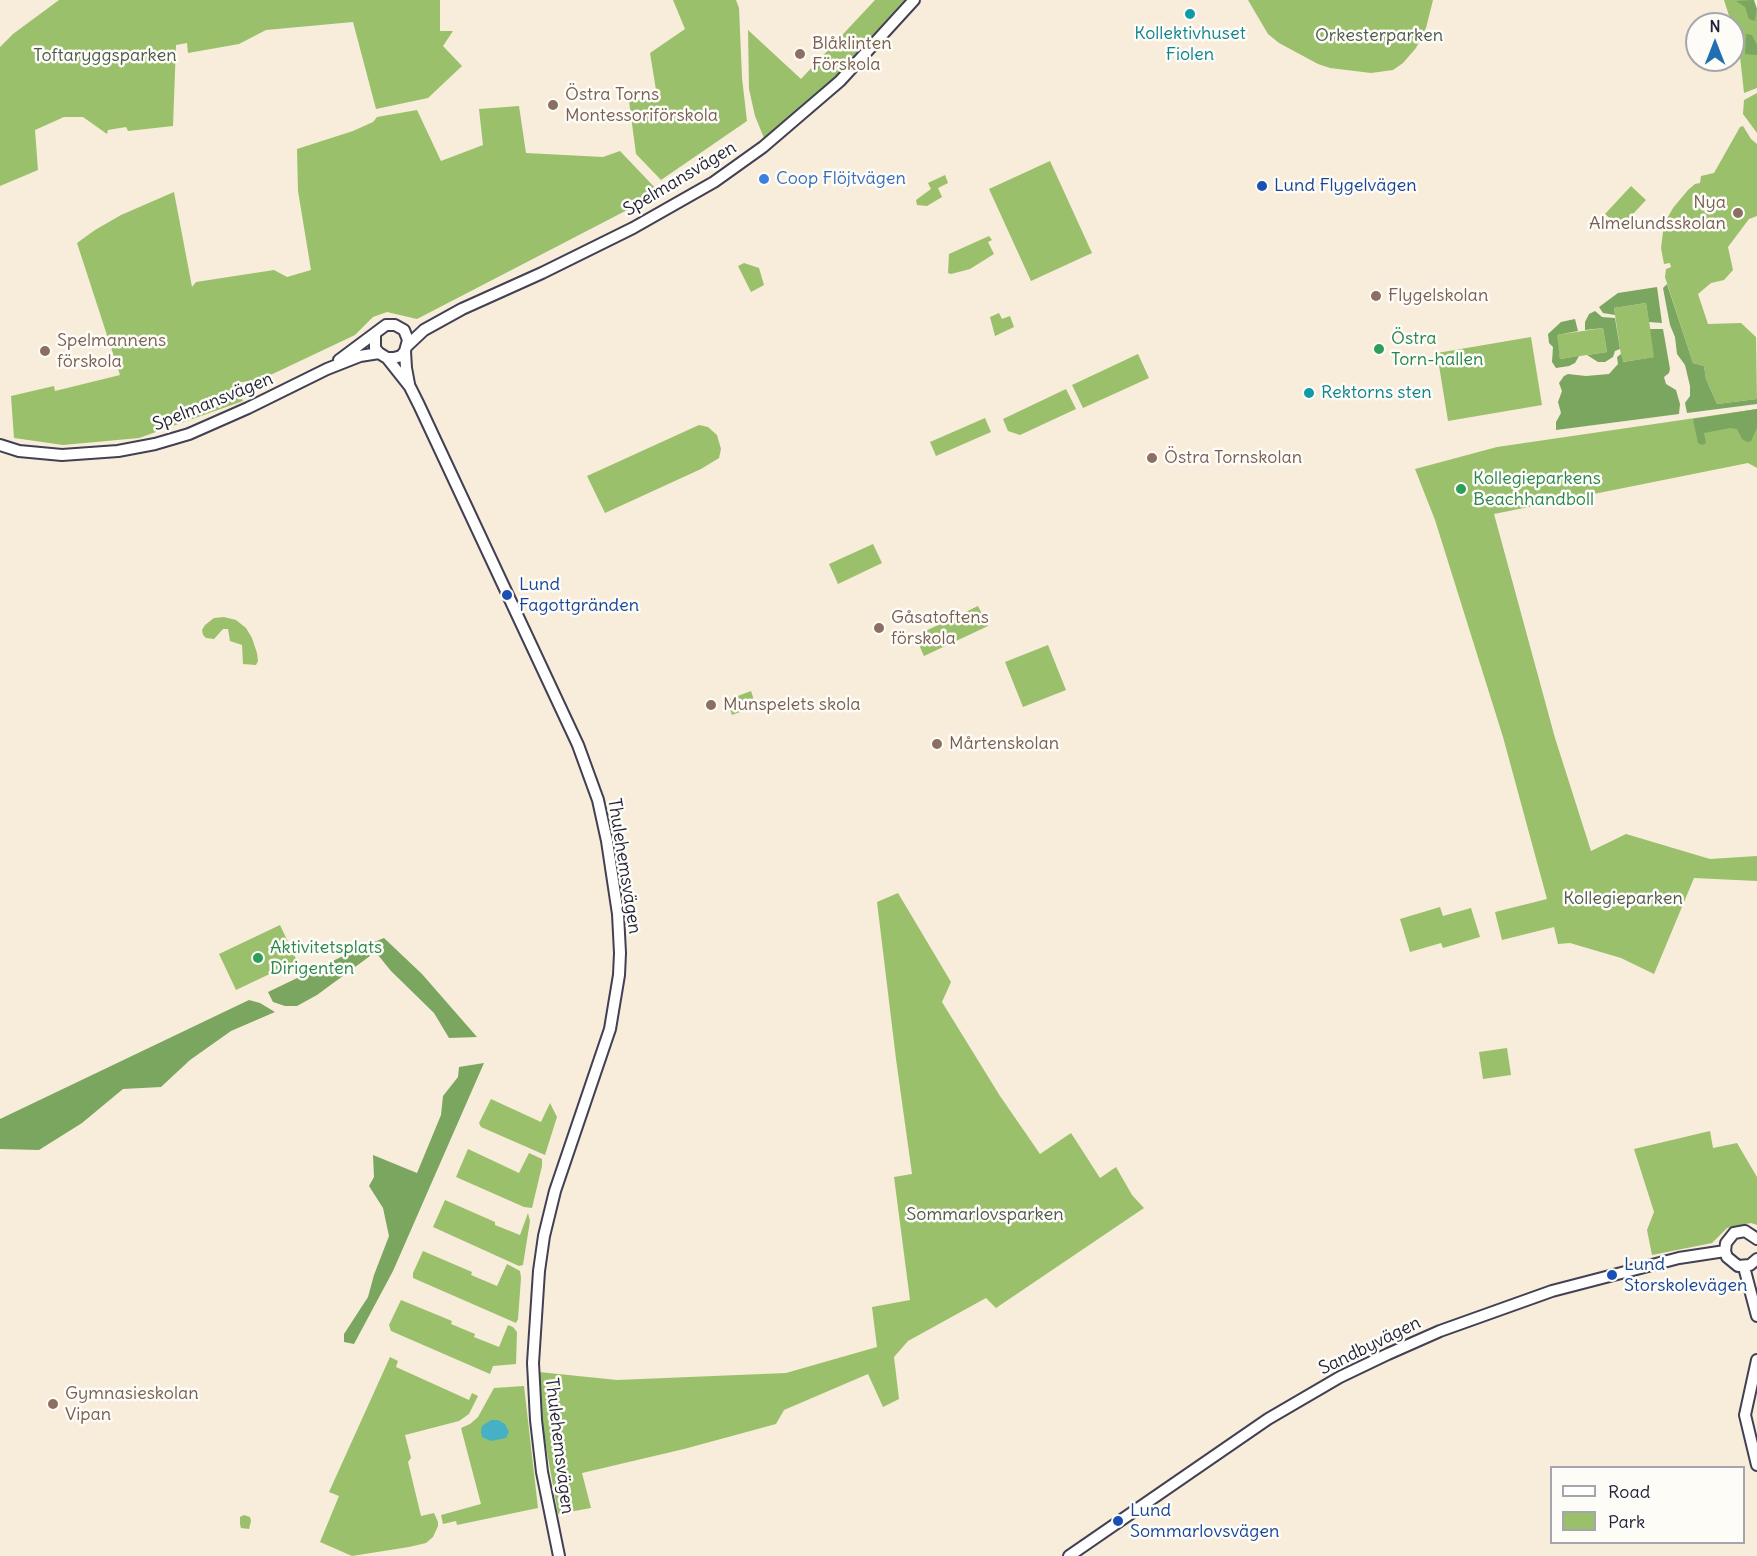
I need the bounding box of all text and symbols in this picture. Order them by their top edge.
marker: Kollektivhuset Fiolen [1183,7,1197,21]
north arrow [1685,12,1745,72]
text: N [1709,16,1721,36]
place label: Kollektivhuset Fiolen [1134,23,1246,66]
park label: Orkesterparken [1315,25,1443,47]
place label: Blåklinten Förskola [812,33,892,76]
park label: Toftaryggsparken [33,45,177,67]
marker: Blåklinten Förskola [793,47,807,61]
place label: Östra Torns Montessoriförskola [565,84,718,127]
marker: Östra Torns Montessoriförskola [546,98,560,112]
street label: Spelmansvägen [620,137,740,221]
place label: Coop Flöjtvägen [776,168,906,190]
marker: Coop Flöjtvägen [757,172,771,186]
place label: Lund Flygelvägen [1274,175,1417,197]
marker: Lund Flygelvägen [1255,179,1269,193]
place label: Nya Almelundsskolan [1589,192,1726,234]
marker: Nya Almelundsskolan [1731,206,1745,220]
place label: Flygelskolan [1388,285,1488,307]
marker: Flygelskolan [1369,289,1383,303]
place label: Östra Torn-hallen [1391,328,1483,370]
place label: Spelmannens förskola [57,330,166,372]
marker: Östra Torn-hallen [1372,342,1386,356]
marker: Spelmannens förskola [38,344,52,358]
street label: Spelmansvägen [150,368,276,436]
place label: Rektorns sten [1321,382,1432,404]
marker: Rektorns sten [1302,386,1316,400]
place label: Östra Tornskolan [1164,447,1302,469]
marker: Östra Tornskolan [1145,451,1159,465]
place label: Kollegieparkens Beachhandboll [1473,468,1601,510]
marker: Kollegieparkens Beachhandboll [1454,482,1468,496]
place label: Lund Fagottgränden [519,574,639,616]
marker: Lund Fagottgränden [500,588,514,602]
place label: Gåsatoftens förskola [891,607,989,650]
marker: Gåsatoftens förskola [872,621,886,635]
place label: Munspelets skola [723,694,861,716]
marker: Munspelets skola [704,698,718,712]
place label: Mårtenskolan [949,733,1059,755]
marker: Mårtenskolan [930,737,944,751]
street label: Thulehemsvägen [603,797,645,935]
park label: Kollegieparken [1563,888,1683,910]
place label: Aktivitetsplats Dirigenten [270,937,382,980]
marker: Aktivitetsplats Dirigenten [251,951,265,965]
park label: Sommarlovsparken [906,1204,1064,1226]
place label: Lund Storskolevägen [1624,1254,1747,1296]
marker: Lund Storskolevägen [1605,1268,1619,1282]
street label: Sandbyvägen [1316,1312,1424,1380]
street label: Thulehemsvägen [540,1377,578,1515]
place label: Gymnasieskolan Vipan [65,1383,199,1426]
marker: Gymnasieskolan Vipan [46,1397,60,1411]
legend [1550,1466,1745,1544]
text: Road [1608,1480,1650,1503]
place label: Lund Sommarlovsvägen [1130,1500,1279,1543]
text: Park [1608,1510,1645,1533]
marker: Lund Sommarlovsvägen [1111,1514,1125,1528]

